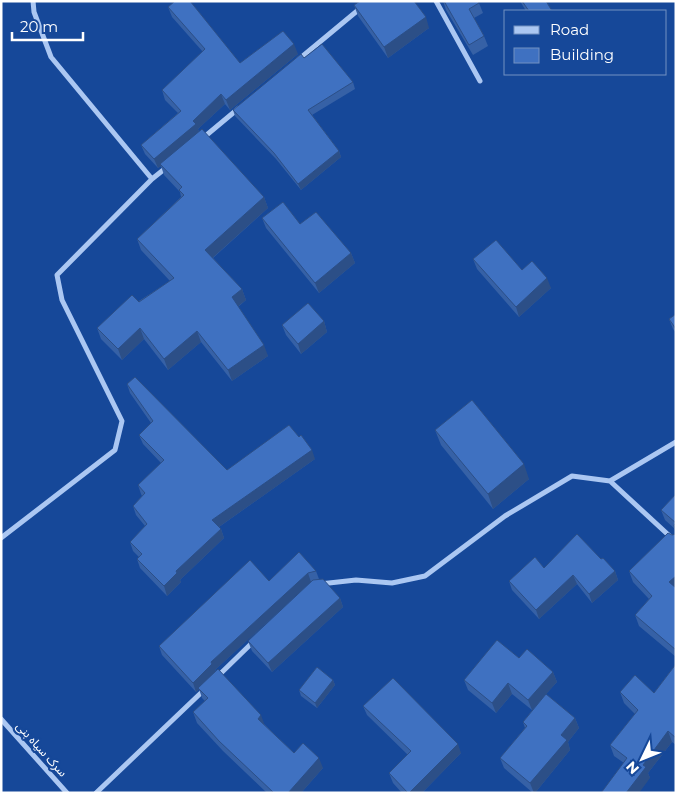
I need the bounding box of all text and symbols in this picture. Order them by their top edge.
scale bar [12,10,84,42]
legend [504,10,667,75]
text: 20 m [20,17,58,36]
text: Road [550,20,589,39]
text: Building [550,45,614,64]
street label: سرک سیاه بنی [13,718,71,780]
north arrow [617,734,667,784]
text: N [622,758,643,778]

